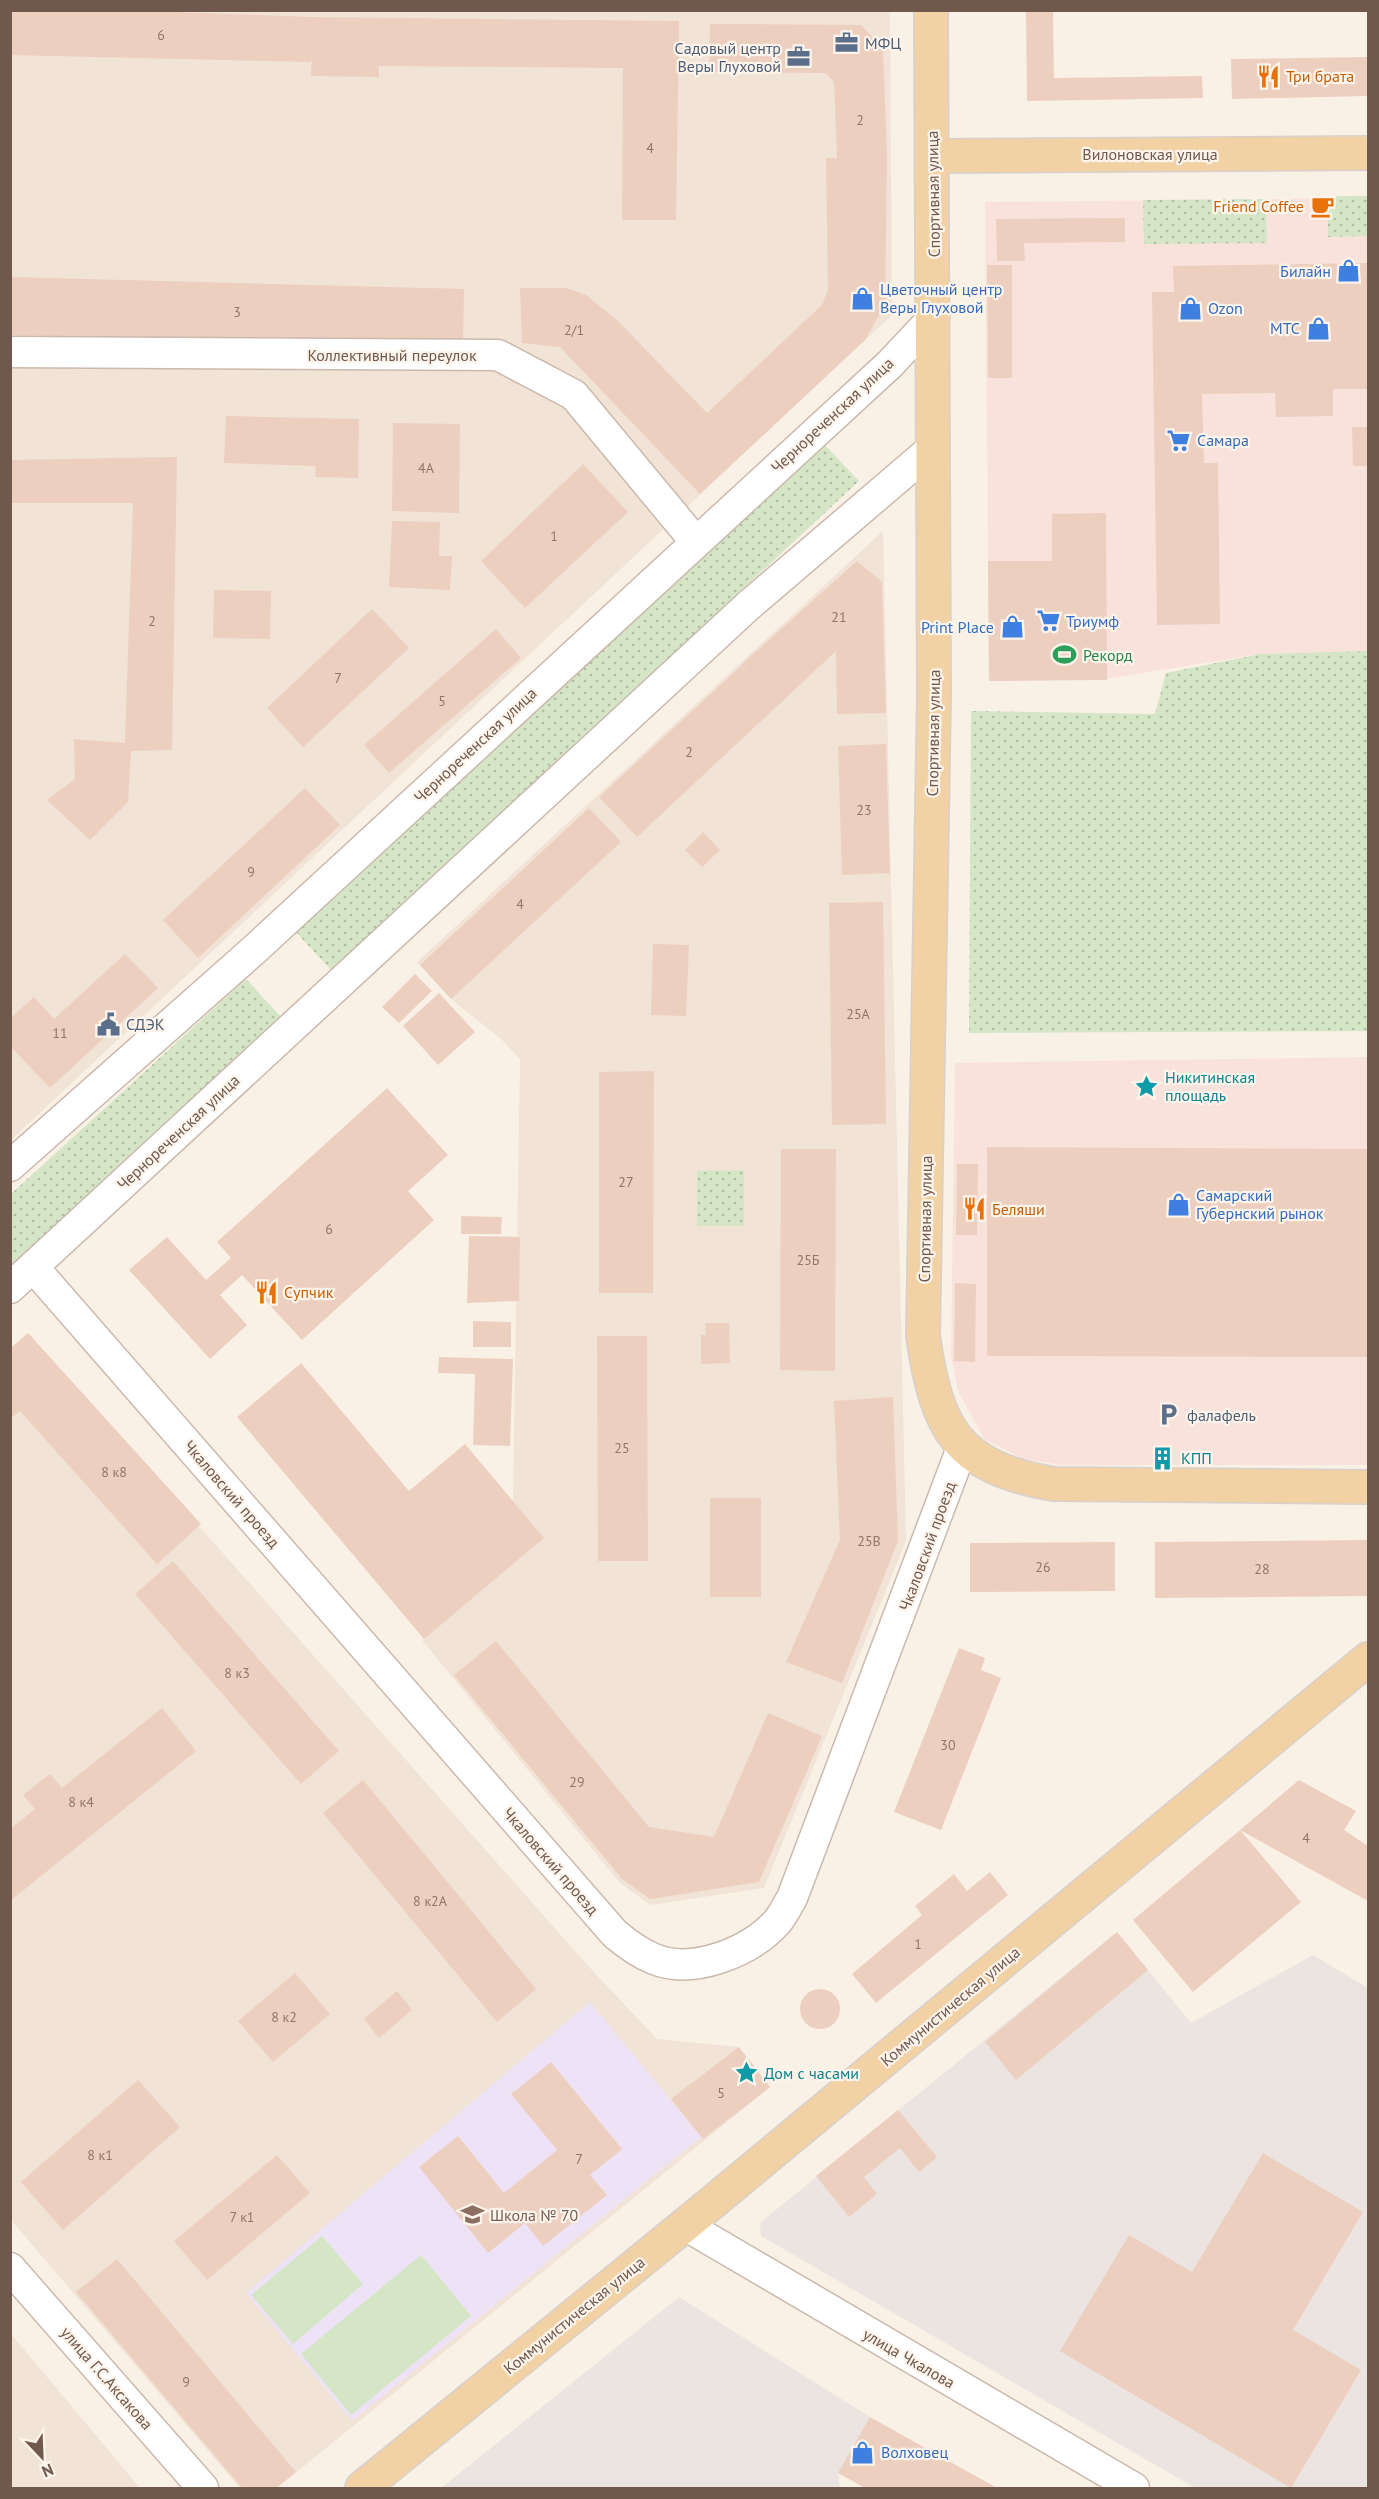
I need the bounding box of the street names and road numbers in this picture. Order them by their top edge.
street label: Спортивная улица [922,130,944,258]
street label: Вилоновская улица [1082,144,1218,164]
street label: Коллективный переулок [307,345,477,365]
street label: Чернореченская улица [767,353,897,477]
street label: Спортивная улица [922,669,944,797]
street label: Чернореченская улица [410,683,540,807]
street label: Чернореченская улица [113,1070,243,1194]
street label: Спортивная улица [914,1155,936,1283]
street label: Чкаловский проезд [180,1436,284,1552]
street label: Чкаловский проезд [894,1478,960,1613]
street label: Чкаловский проезд [499,1803,603,1919]
street label: Коммунистическая улица [876,1942,1024,2070]
street label: Коммунистическая улица [499,2252,649,2378]
street label: улица Г.С.Аксакова [57,2322,157,2434]
street label: улица Чкалова [859,2324,959,2392]

